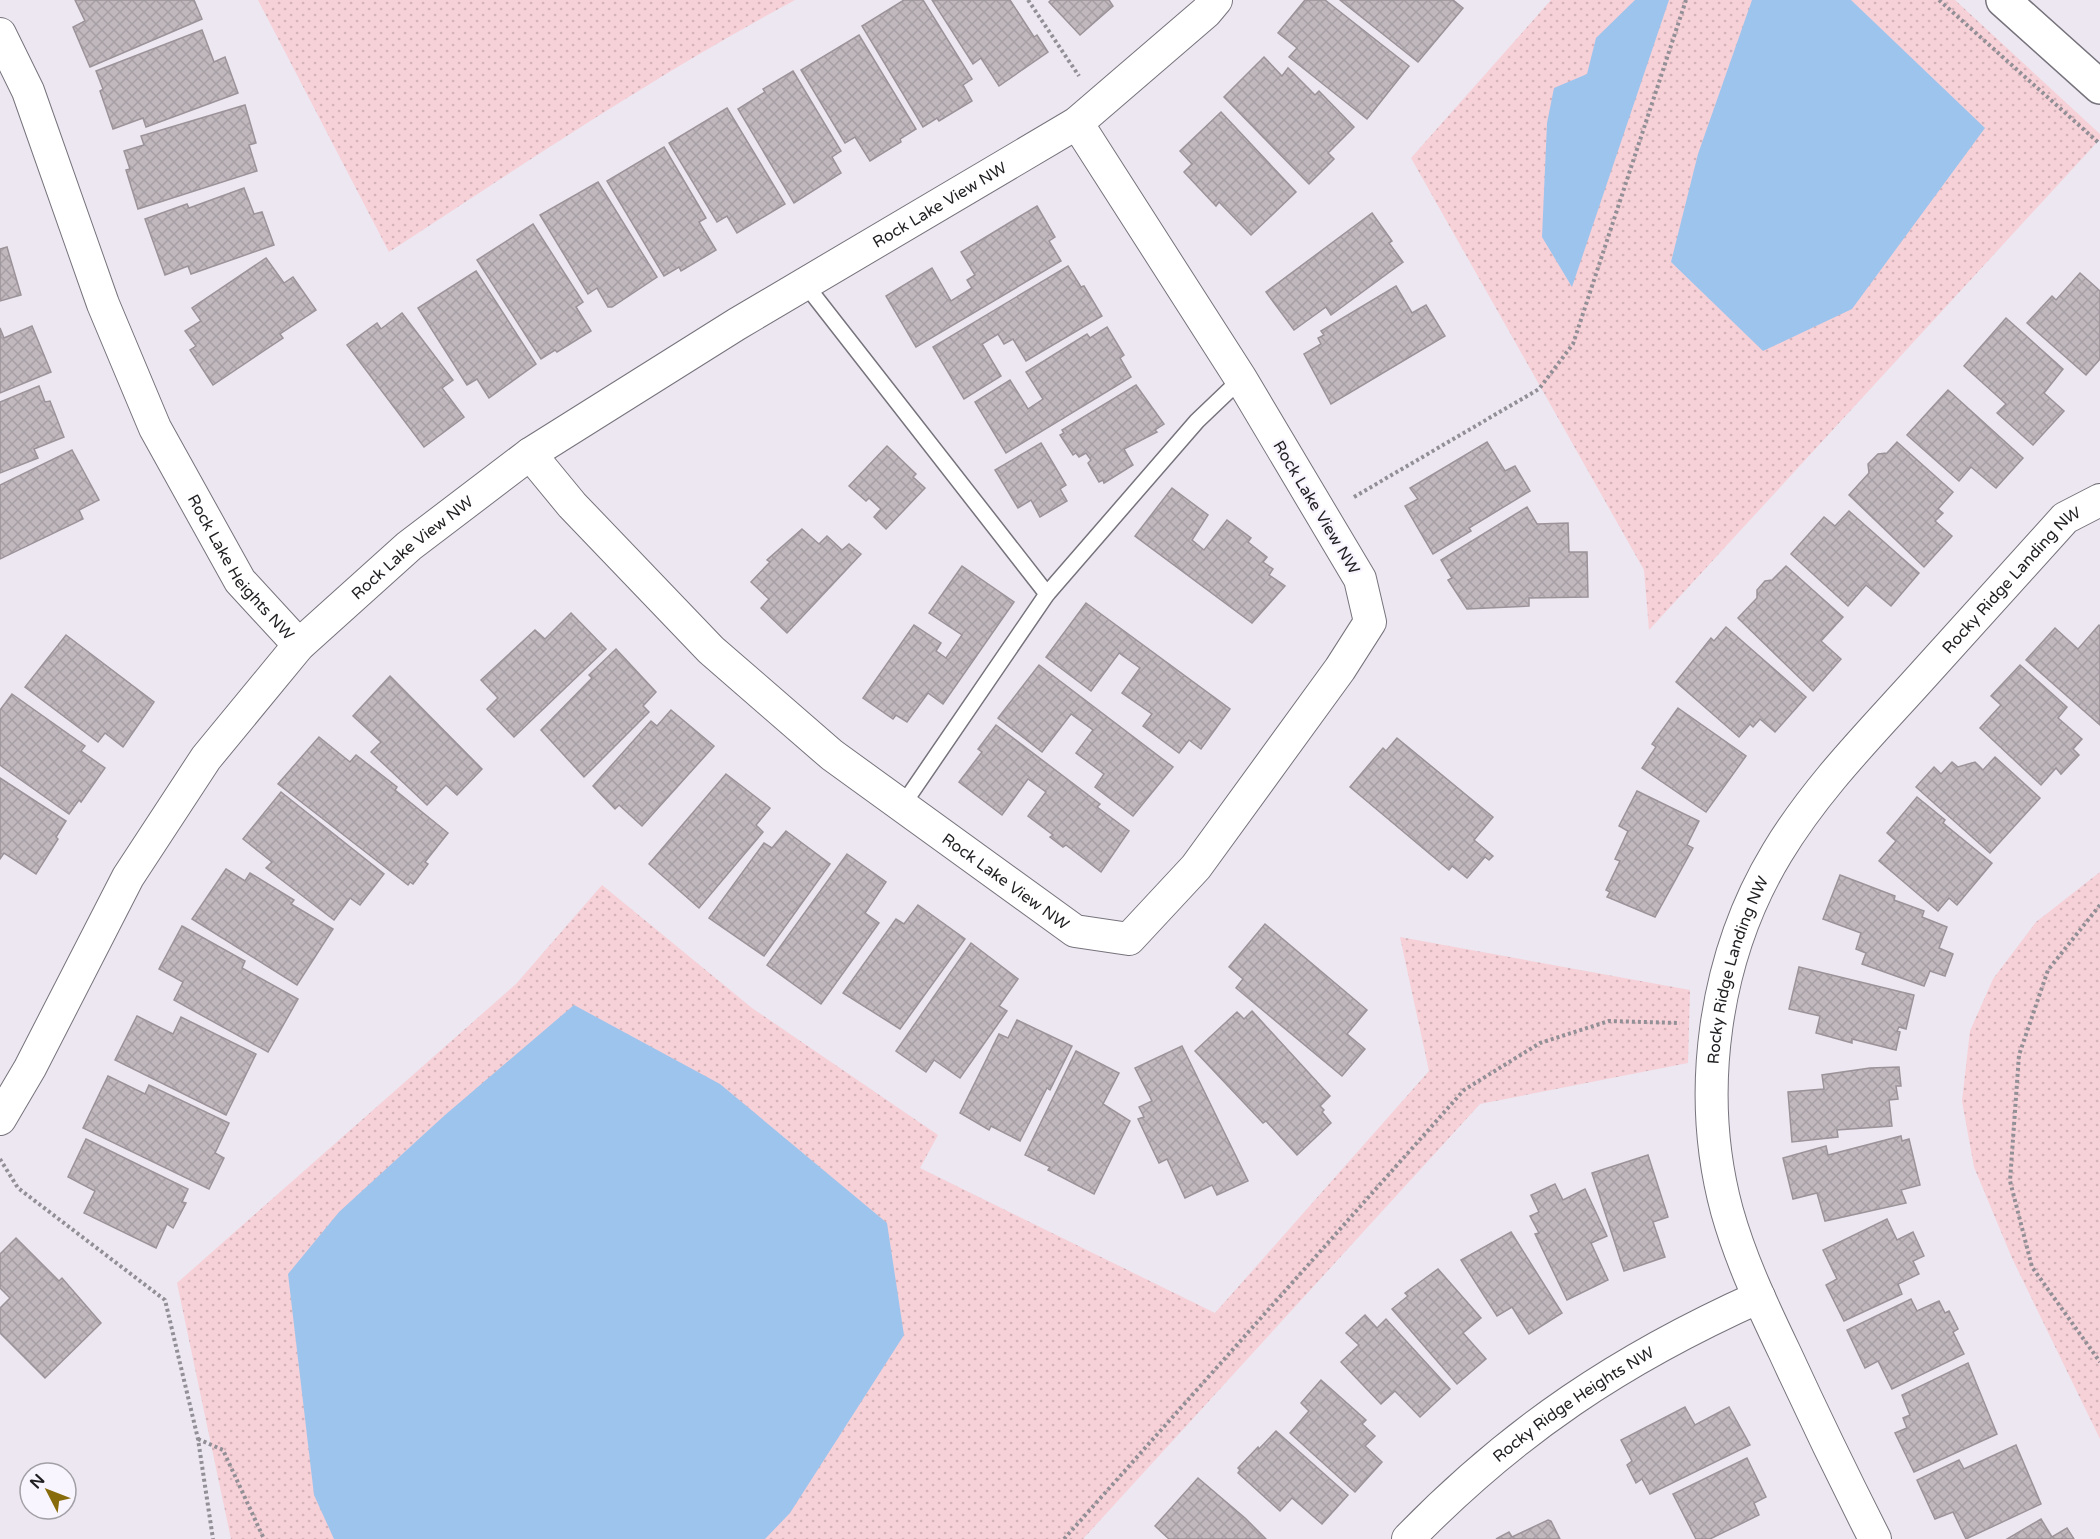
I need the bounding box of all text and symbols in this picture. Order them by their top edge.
street label: Rock Lake View NW [869,158,1011,253]
street label: Rock Lake View NW [1268,437,1364,578]
street label: Rock Lake Heights NW [183,491,298,645]
street label: Rock Lake View NW [347,492,478,604]
street label: Rocky Ridge Landing NW [1938,503,2084,658]
street label: Rock Lake View NW [938,829,1073,935]
street label: Rocky Ridge Landing NW [1704,873,1773,1065]
street label: Rocky Ridge Heights NW [1489,1343,1658,1467]
north arrow [18,1461,78,1521]
text: N [26,1470,49,1493]

